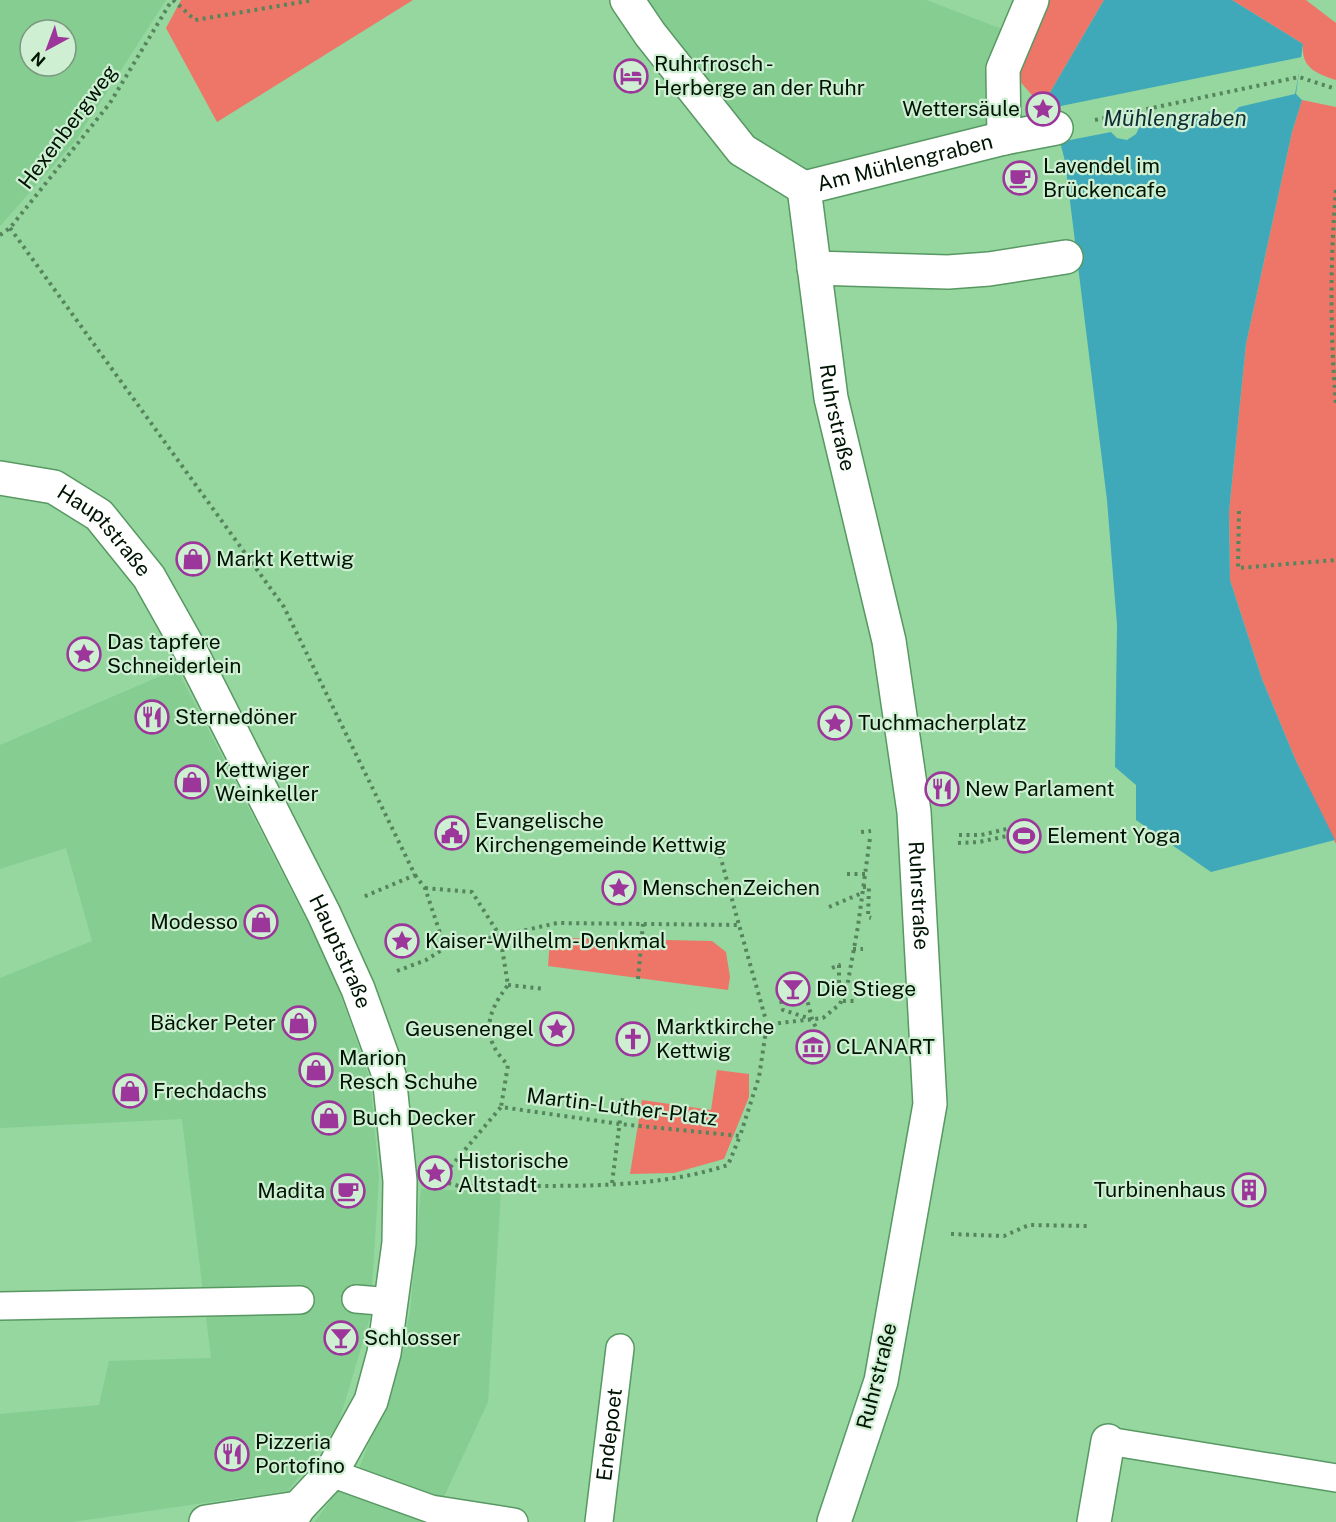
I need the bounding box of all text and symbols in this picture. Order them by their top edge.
north arrow [18,18,78,78]
text: N [28,48,49,70]
place label: Ruhrfrosch - Herberge an der Ruhr [654,51,865,100]
hotel icon: Ruhrfrosch - Herberge an der Ruhr [613,58,649,94]
street label: Hexenbergweg [13,60,122,194]
place icon: Wettersäule [1025,91,1061,127]
place label: Wettersäule [902,96,1020,121]
water label: Mühlengraben [1103,105,1247,131]
street label: Am Mühlengraben [814,128,995,196]
place label: Lavendel im Brückencafe [1043,153,1167,202]
cafe icon: Lavendel im Brückencafe [1002,160,1038,196]
street label: Ruhrstraße [815,362,861,474]
street label: Hauptstraße [53,479,157,581]
shop icon: Markt Kettwig [175,541,211,577]
place label: Markt Kettwig [216,546,354,571]
place label: Das tapfere Schneiderlein [107,629,241,678]
place icon: Das tapfere Schneiderlein [66,636,102,672]
restaurant icon: Sternedöner [134,699,170,735]
place label: Sternedöner [175,704,297,729]
place icon: Tuchmacherplatz [817,705,853,741]
place label: Tuchmacherplatz [858,710,1026,735]
place label: Kettwiger Weinkeller [215,757,319,806]
shop icon: Kettwiger Weinkeller [174,764,210,800]
restaurant icon: New Parlament [924,771,960,807]
place label: New Parlament [965,776,1115,801]
place label: Evangelische Kirchengemeinde Kettwig [475,808,727,857]
public building icon: Evangelische Kirchengemeinde Kettwig [434,815,470,851]
sports icon: Element Yoga [1006,818,1042,854]
place label: Element Yoga [1047,823,1180,848]
street label: Ruhrstraße [904,840,935,951]
place icon: MenschenZeichen [601,870,637,906]
place label: MenschenZeichen [642,875,820,900]
street label: Hauptstraße [304,890,377,1012]
shop icon: Modesso [243,904,279,940]
place label: Modesso [150,909,238,934]
place icon: Kaiser-Wilhelm-Denkmal [384,923,420,959]
place label: Kaiser-Wilhelm-Denkmal [425,928,666,953]
bar icon: Die Stiege [775,971,811,1007]
place label: Die Stiege [816,976,916,1001]
shop icon: Bäcker Peter [281,1005,317,1041]
place label: Bäcker Peter [150,1010,276,1035]
place icon: Geusenengel [539,1011,575,1047]
place label: Marktkirche Kettwig [656,1014,774,1063]
place label: Geusenengel [405,1016,534,1041]
church icon: Marktkirche Kettwig [615,1021,651,1057]
museum icon: CLANART [795,1029,831,1065]
place label: CLANART [836,1034,935,1059]
place label: Marion Resch Schuhe [339,1045,478,1094]
shop icon: Marion Resch Schuhe [298,1052,334,1088]
shop icon: Frechdachs [112,1073,148,1109]
place label: Frechdachs [153,1078,267,1103]
street label: Martin-Luther-Platz [525,1082,719,1131]
shop icon: Buch Decker [311,1100,347,1136]
place label: Buch Decker [352,1105,476,1130]
place label: Historische Altstadt [458,1148,569,1197]
place icon: Historische Altstadt [417,1155,453,1191]
building icon: Turbinenhaus [1231,1172,1267,1208]
cafe icon: Madita [330,1173,366,1209]
place label: Turbinenhaus [1094,1177,1226,1202]
place label: Madita [257,1178,325,1203]
bar icon: Schlosser [323,1320,359,1356]
street label: Ruhrstraße [851,1320,902,1432]
place label: Schlosser [364,1325,460,1350]
street label: Endepoet [591,1387,627,1482]
place label: Pizzeria Portofino [255,1429,345,1478]
restaurant icon: Pizzeria Portofino [214,1436,250,1472]

